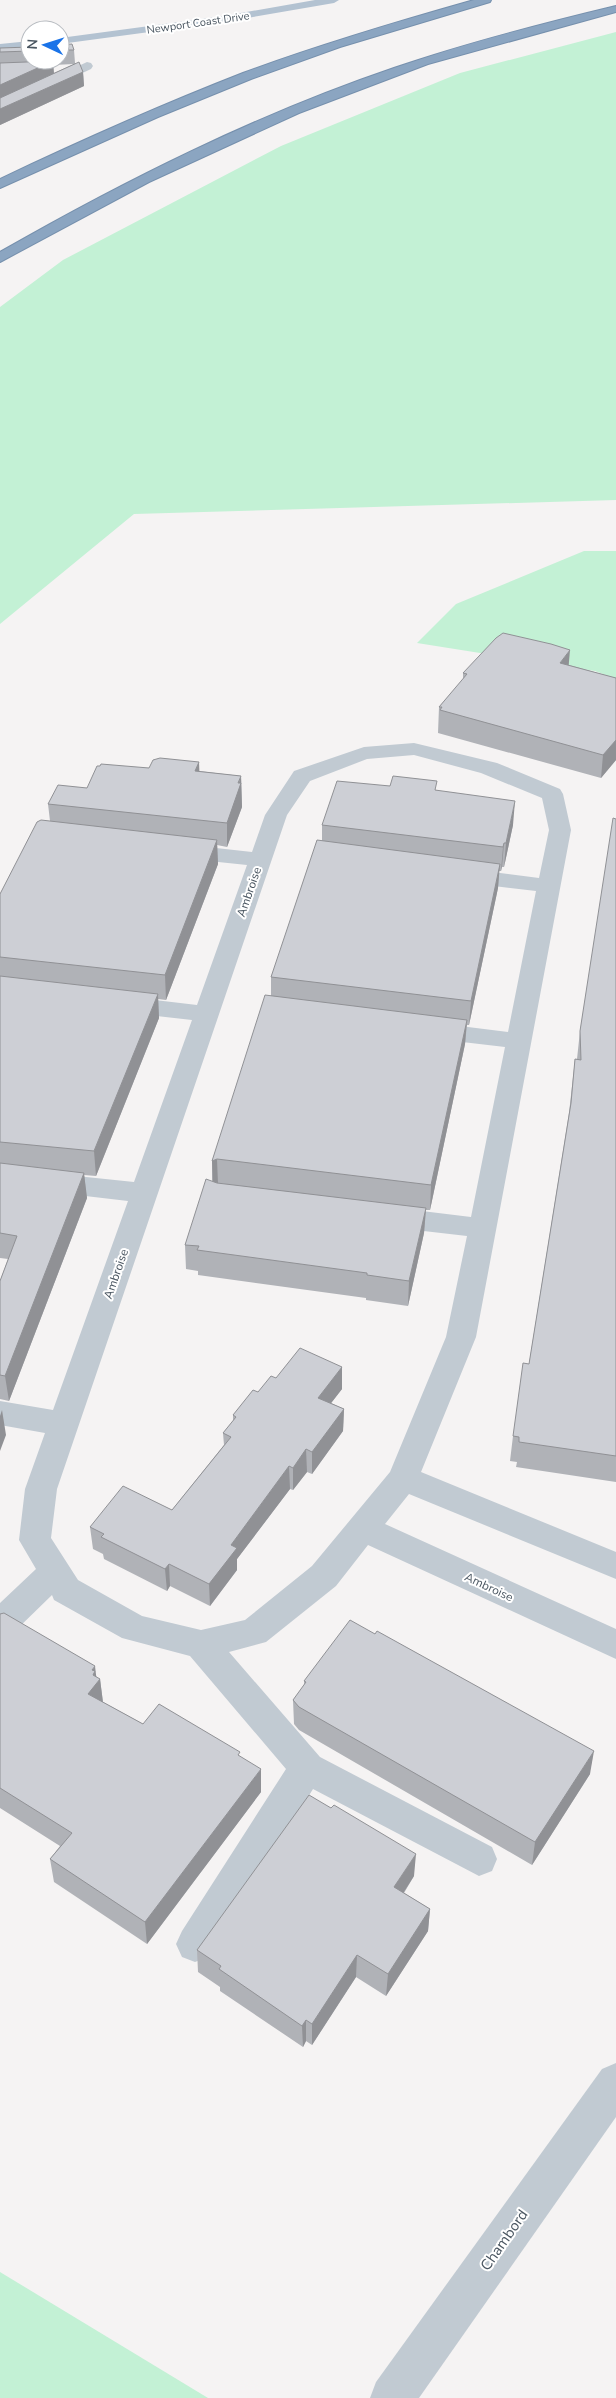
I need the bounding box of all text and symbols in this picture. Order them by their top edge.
street label: Newport Coast Drive [146,8,250,38]
north arrow [20,20,70,70]
text: N [23,38,42,50]
street label: Ambroise [233,865,265,919]
street label: Ambroise [100,1247,132,1301]
street label: Ambroise [462,1569,516,1605]
street label: Chambord [476,2205,532,2275]

